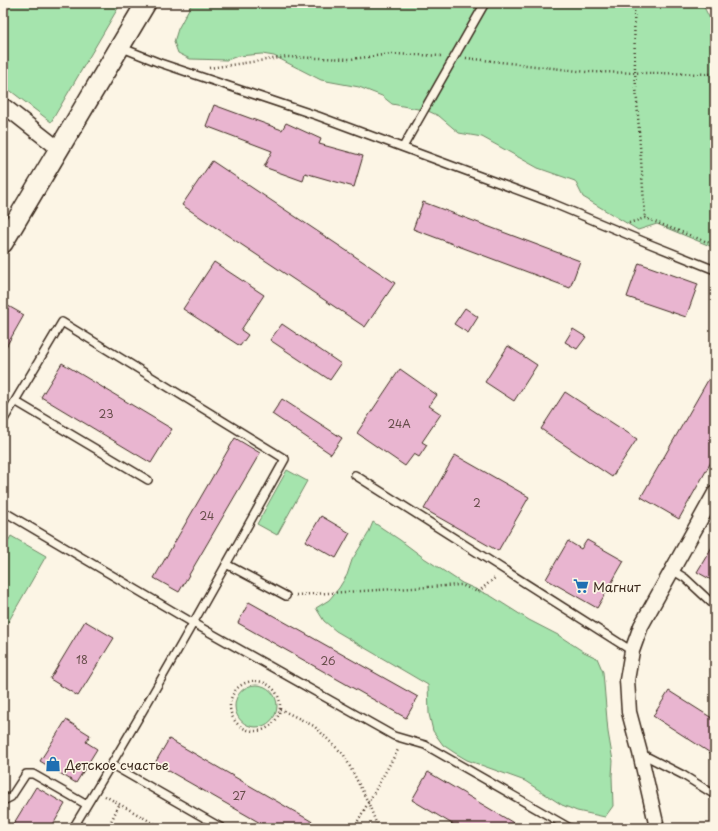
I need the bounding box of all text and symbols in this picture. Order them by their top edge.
house number: 23 [99,405,113,422]
house number: 24А [387,415,411,432]
house number: 2 [473,494,481,511]
house number: 24 [200,507,214,524]
supermarket icon: Магнит [572,577,590,595]
place label: Магнит [593,577,641,596]
house number: 18 [76,651,88,668]
house number: 26 [320,652,336,669]
shop icon: Детское счастье [44,755,62,773]
place label: Детское счастье [64,755,169,774]
house number: 27 [232,787,246,804]

